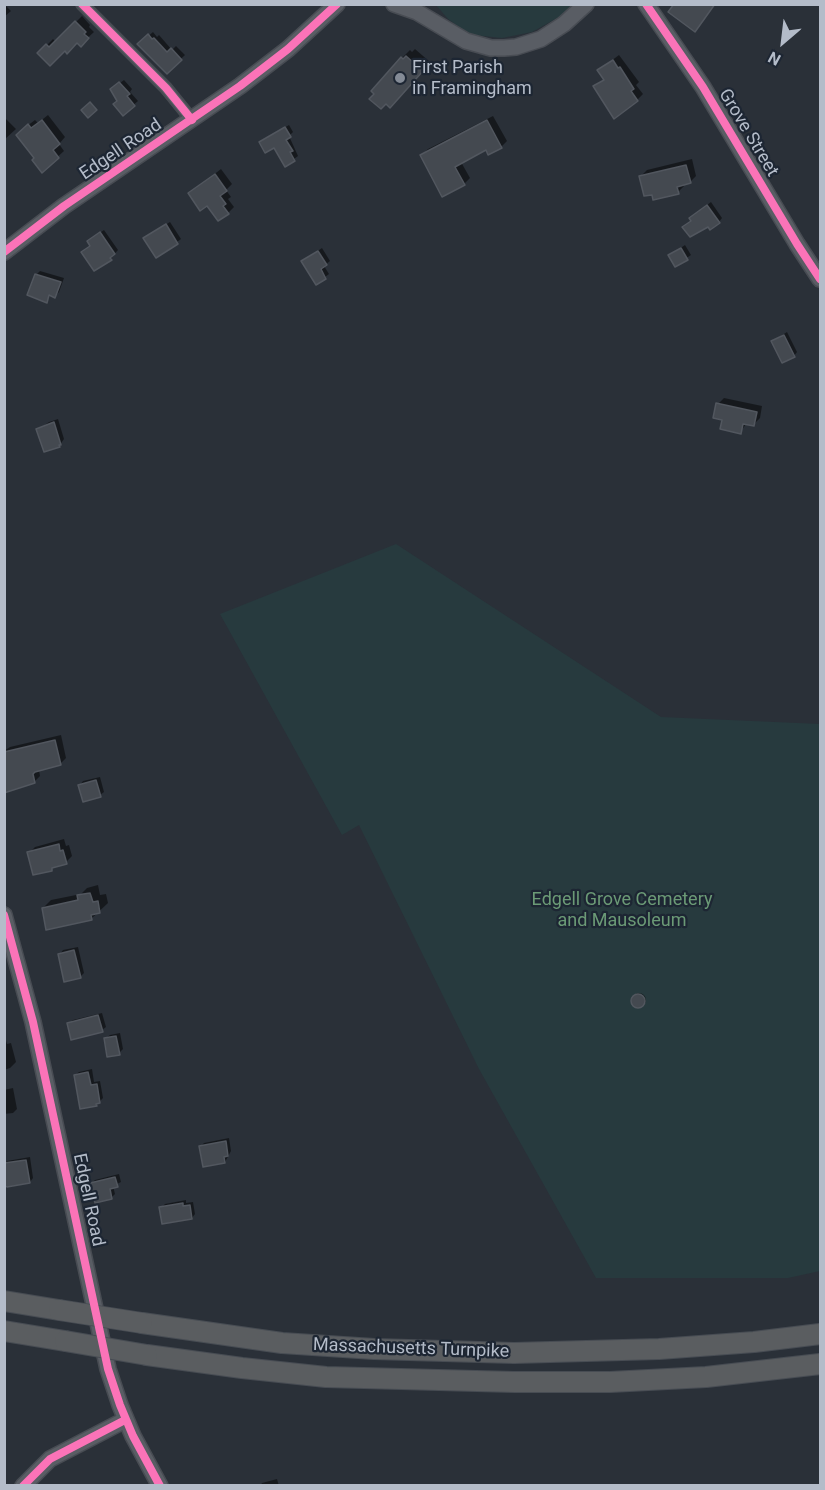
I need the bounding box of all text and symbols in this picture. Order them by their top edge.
north arrow [753,12,813,72]
text: N [765,47,784,69]
place label: First Parish in Framingham [412,57,532,100]
marker: First Parish in Framingham [393,71,407,85]
street label: Grove Street [713,85,783,181]
street label: Edgell Road [76,115,166,185]
park label: Edgell Grove Cemetery and Mausoleum [532,889,712,932]
street label: Edgell Road [68,1152,108,1248]
street label: Massachusetts Turnpike [313,1335,509,1363]

